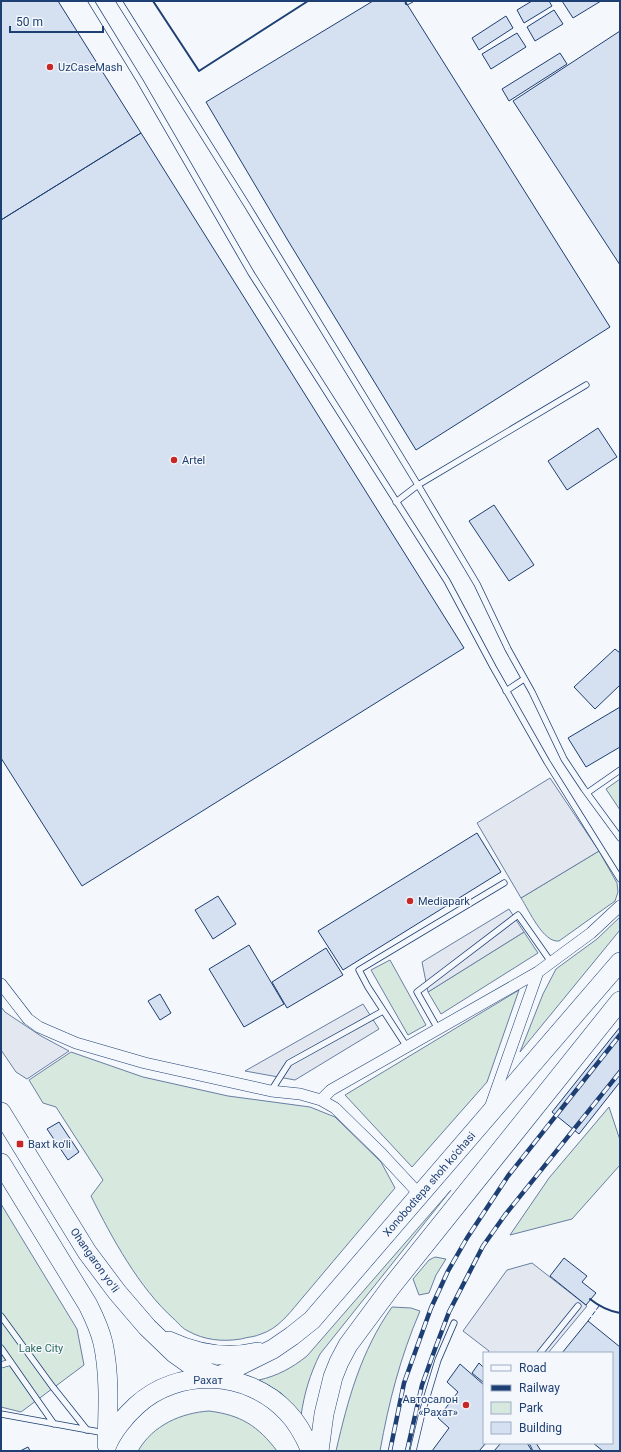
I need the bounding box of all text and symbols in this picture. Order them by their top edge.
scale bar [10,8,103,34]
text: 50 m [16,15,43,29]
place label: UzCaseMash [58,61,123,74]
marker: UzCaseMash [45,62,55,72]
place label: Artel [182,454,205,467]
marker: Artel [169,455,179,465]
place label: Mediapark [418,895,470,908]
marker: Mediapark [405,896,415,906]
street label: Xonobodtepa shoh ko'chasi [380,1129,478,1239]
place label: Baxt ko'li [28,1138,71,1151]
marker: Baxt ko'li [15,1139,25,1149]
street label: Ohangaron yoʻli [68,1226,122,1295]
park label: Lake City [19,1342,64,1355]
legend [483,1352,613,1444]
text: Road [519,1361,547,1375]
street label: Рахат [193,1374,223,1387]
text: Railway [519,1381,560,1395]
place label: Автосалон «Рахат» [403,1393,458,1419]
marker: Автосалон «Рахат» [461,1400,471,1410]
text: Park [519,1401,544,1415]
text: Building [519,1421,562,1435]

